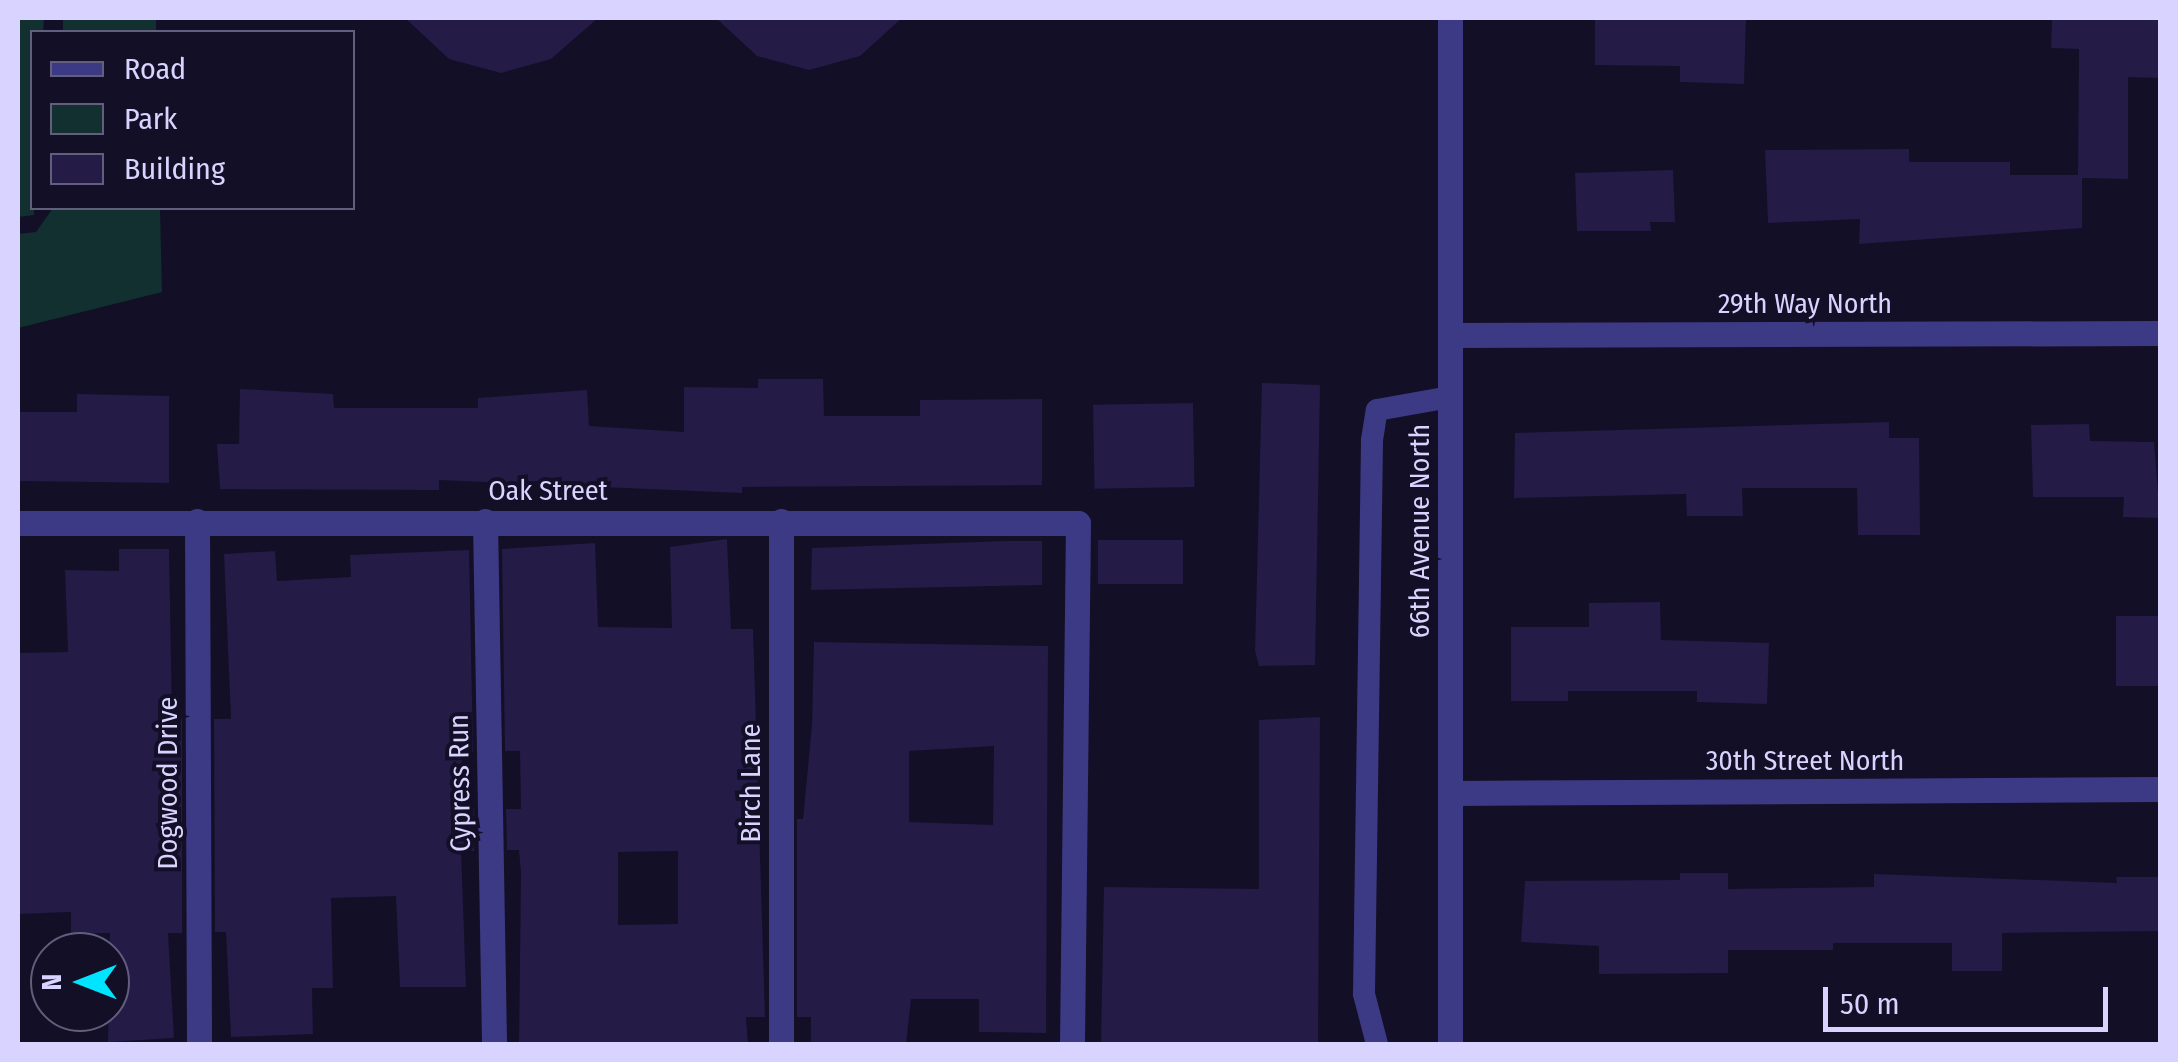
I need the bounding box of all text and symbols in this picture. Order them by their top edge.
legend [30,30,355,210]
text: Road [124,51,186,87]
text: Park [124,101,177,137]
text: Building [124,151,225,187]
street label: 29th Way North [1718,287,1892,321]
street label: 66th Avenue North [1403,424,1437,638]
street label: Oak Street [488,474,608,508]
street label: Dogwood Drive [151,697,185,869]
street label: Cypress Run [442,714,478,852]
street label: Birch Lane [734,723,768,843]
street label: 30th Street North [1706,744,1904,778]
north arrow [30,932,130,1032]
scale bar [1828,967,2113,1029]
text: N [35,974,68,990]
text: 50 m [1840,986,1900,1022]

